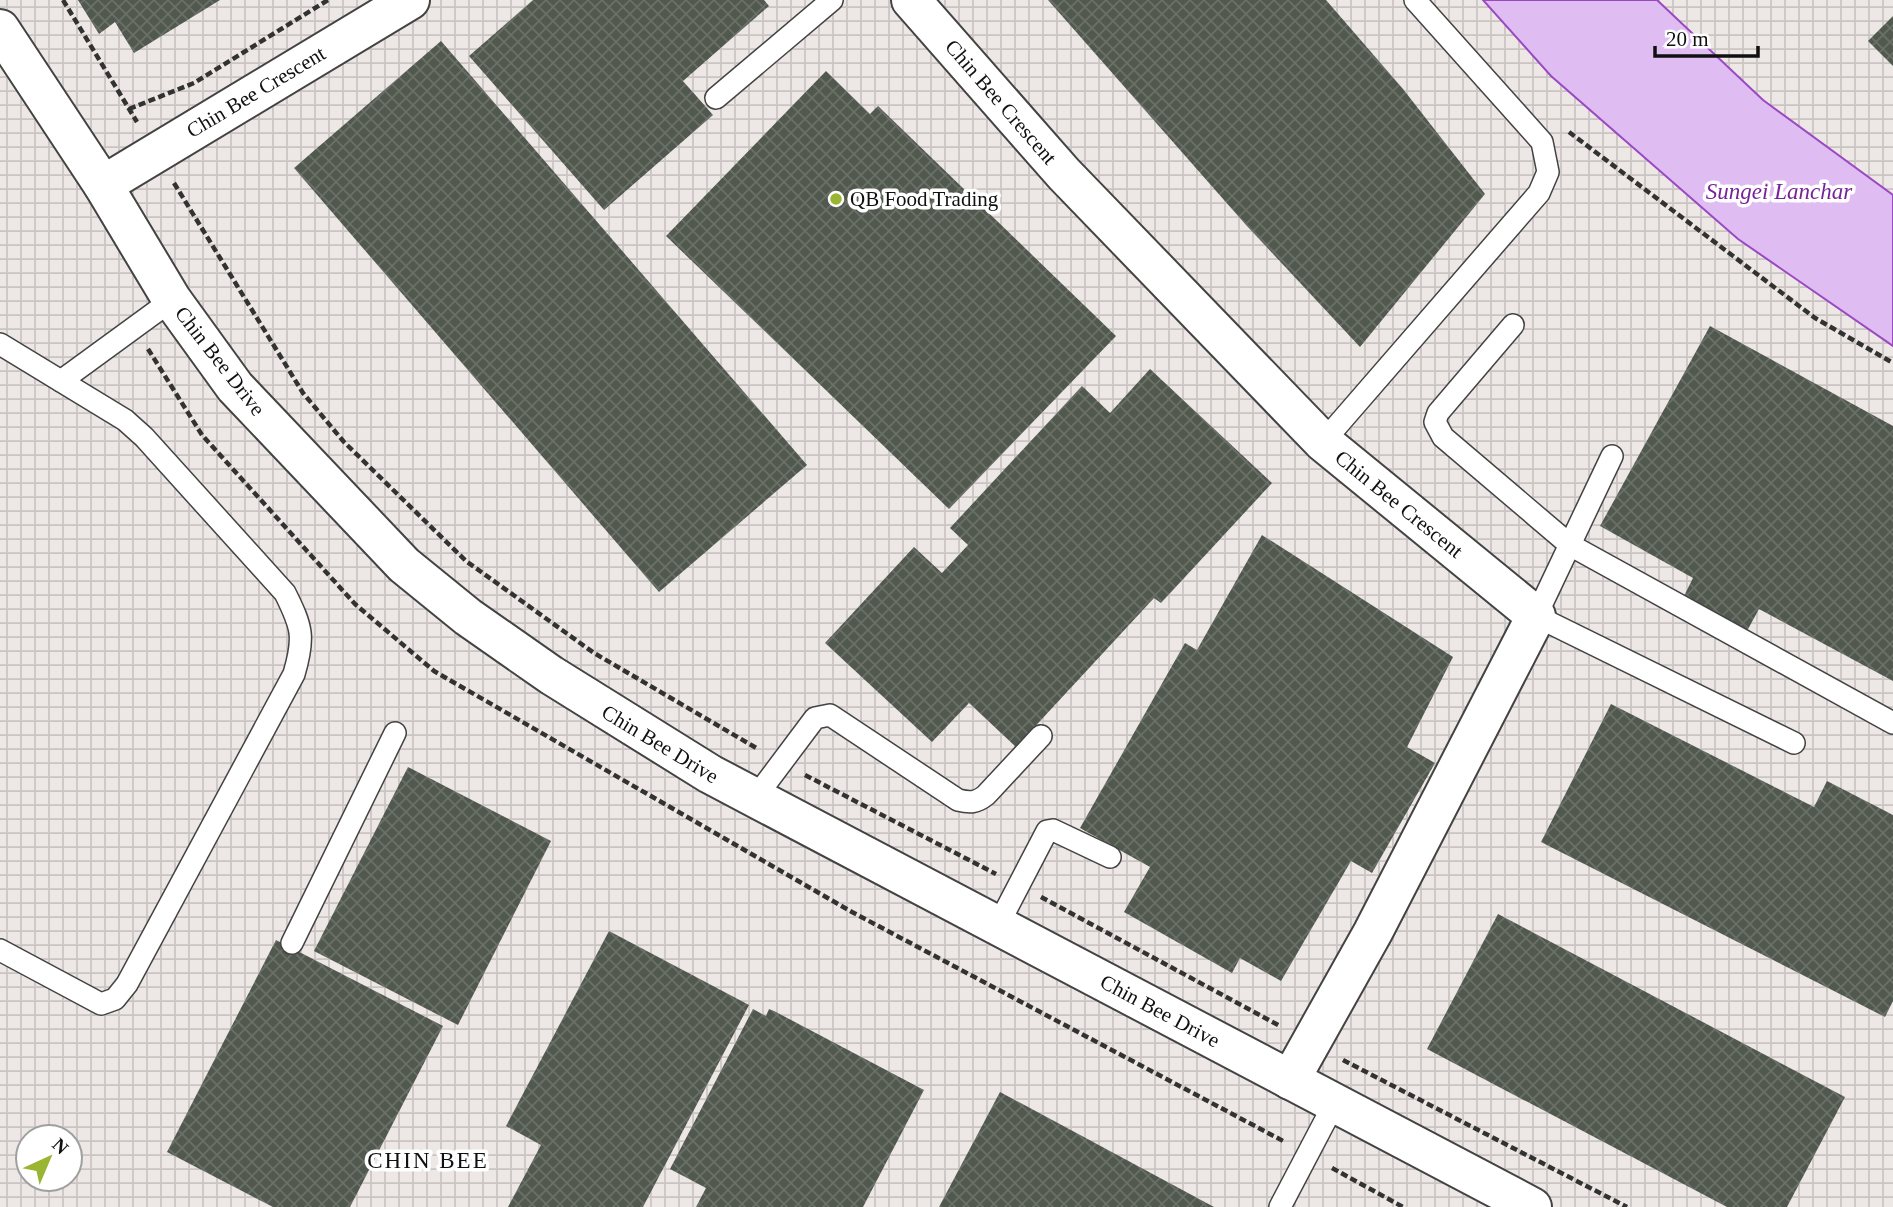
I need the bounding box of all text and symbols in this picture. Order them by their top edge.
scale bar [1655,14,1758,58]
text: 20 m [1666,27,1709,51]
street label: Chin Bee Crescent [940,35,1062,169]
street label: Chin Bee Crescent [182,41,330,143]
water label: Sungei Lanchar [1706,179,1853,204]
place label: QB Food Trading [850,187,999,211]
marker: QB Food Trading [828,191,844,207]
street label: Chin Bee Drive [170,302,270,420]
street label: Chin Bee Crescent [1330,445,1468,563]
street label: Chin Bee Drive [597,700,723,788]
street label: Chin Bee Drive [1096,969,1224,1053]
north arrow [14,1123,84,1193]
text: N [48,1134,73,1159]
district label: CHIN BEE [367,1148,489,1173]

